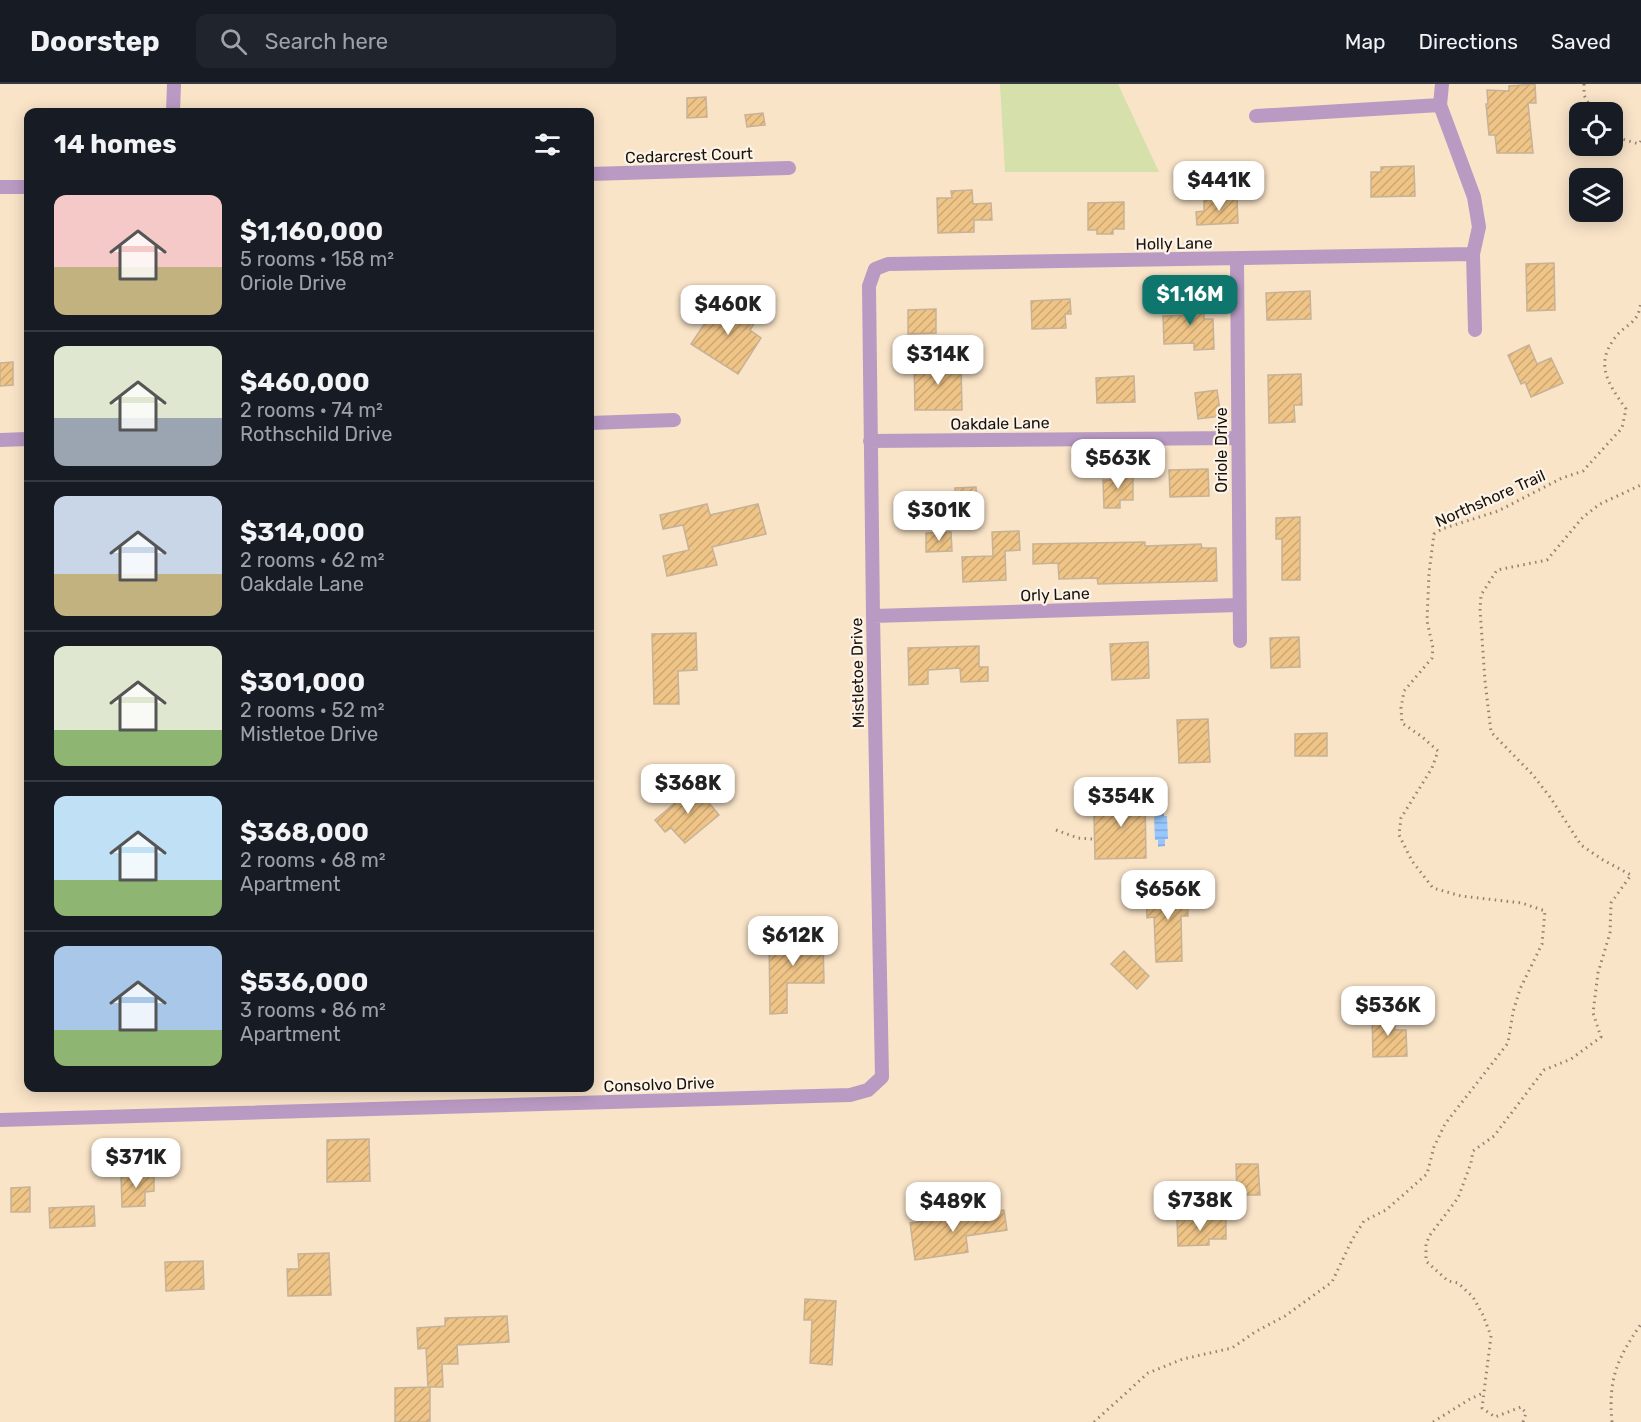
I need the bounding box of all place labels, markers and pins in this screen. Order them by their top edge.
pin: $441K [1177,161,1261,212]
pin: $1.16M [1141,275,1239,326]
pin: $460K [686,285,770,336]
pin: $314K [896,335,980,386]
pin: $563K [1076,439,1160,490]
pin: $301K [897,491,981,542]
pin: $368K [646,764,730,815]
pin: $354K [1079,777,1163,828]
pin: $656K [1126,870,1210,921]
pin: $612K [751,916,835,967]
pin: $536K [1346,986,1430,1037]
pin: $371K [94,1138,178,1189]
pin: $738K [1158,1181,1242,1232]
pin: $489K [911,1182,995,1233]

